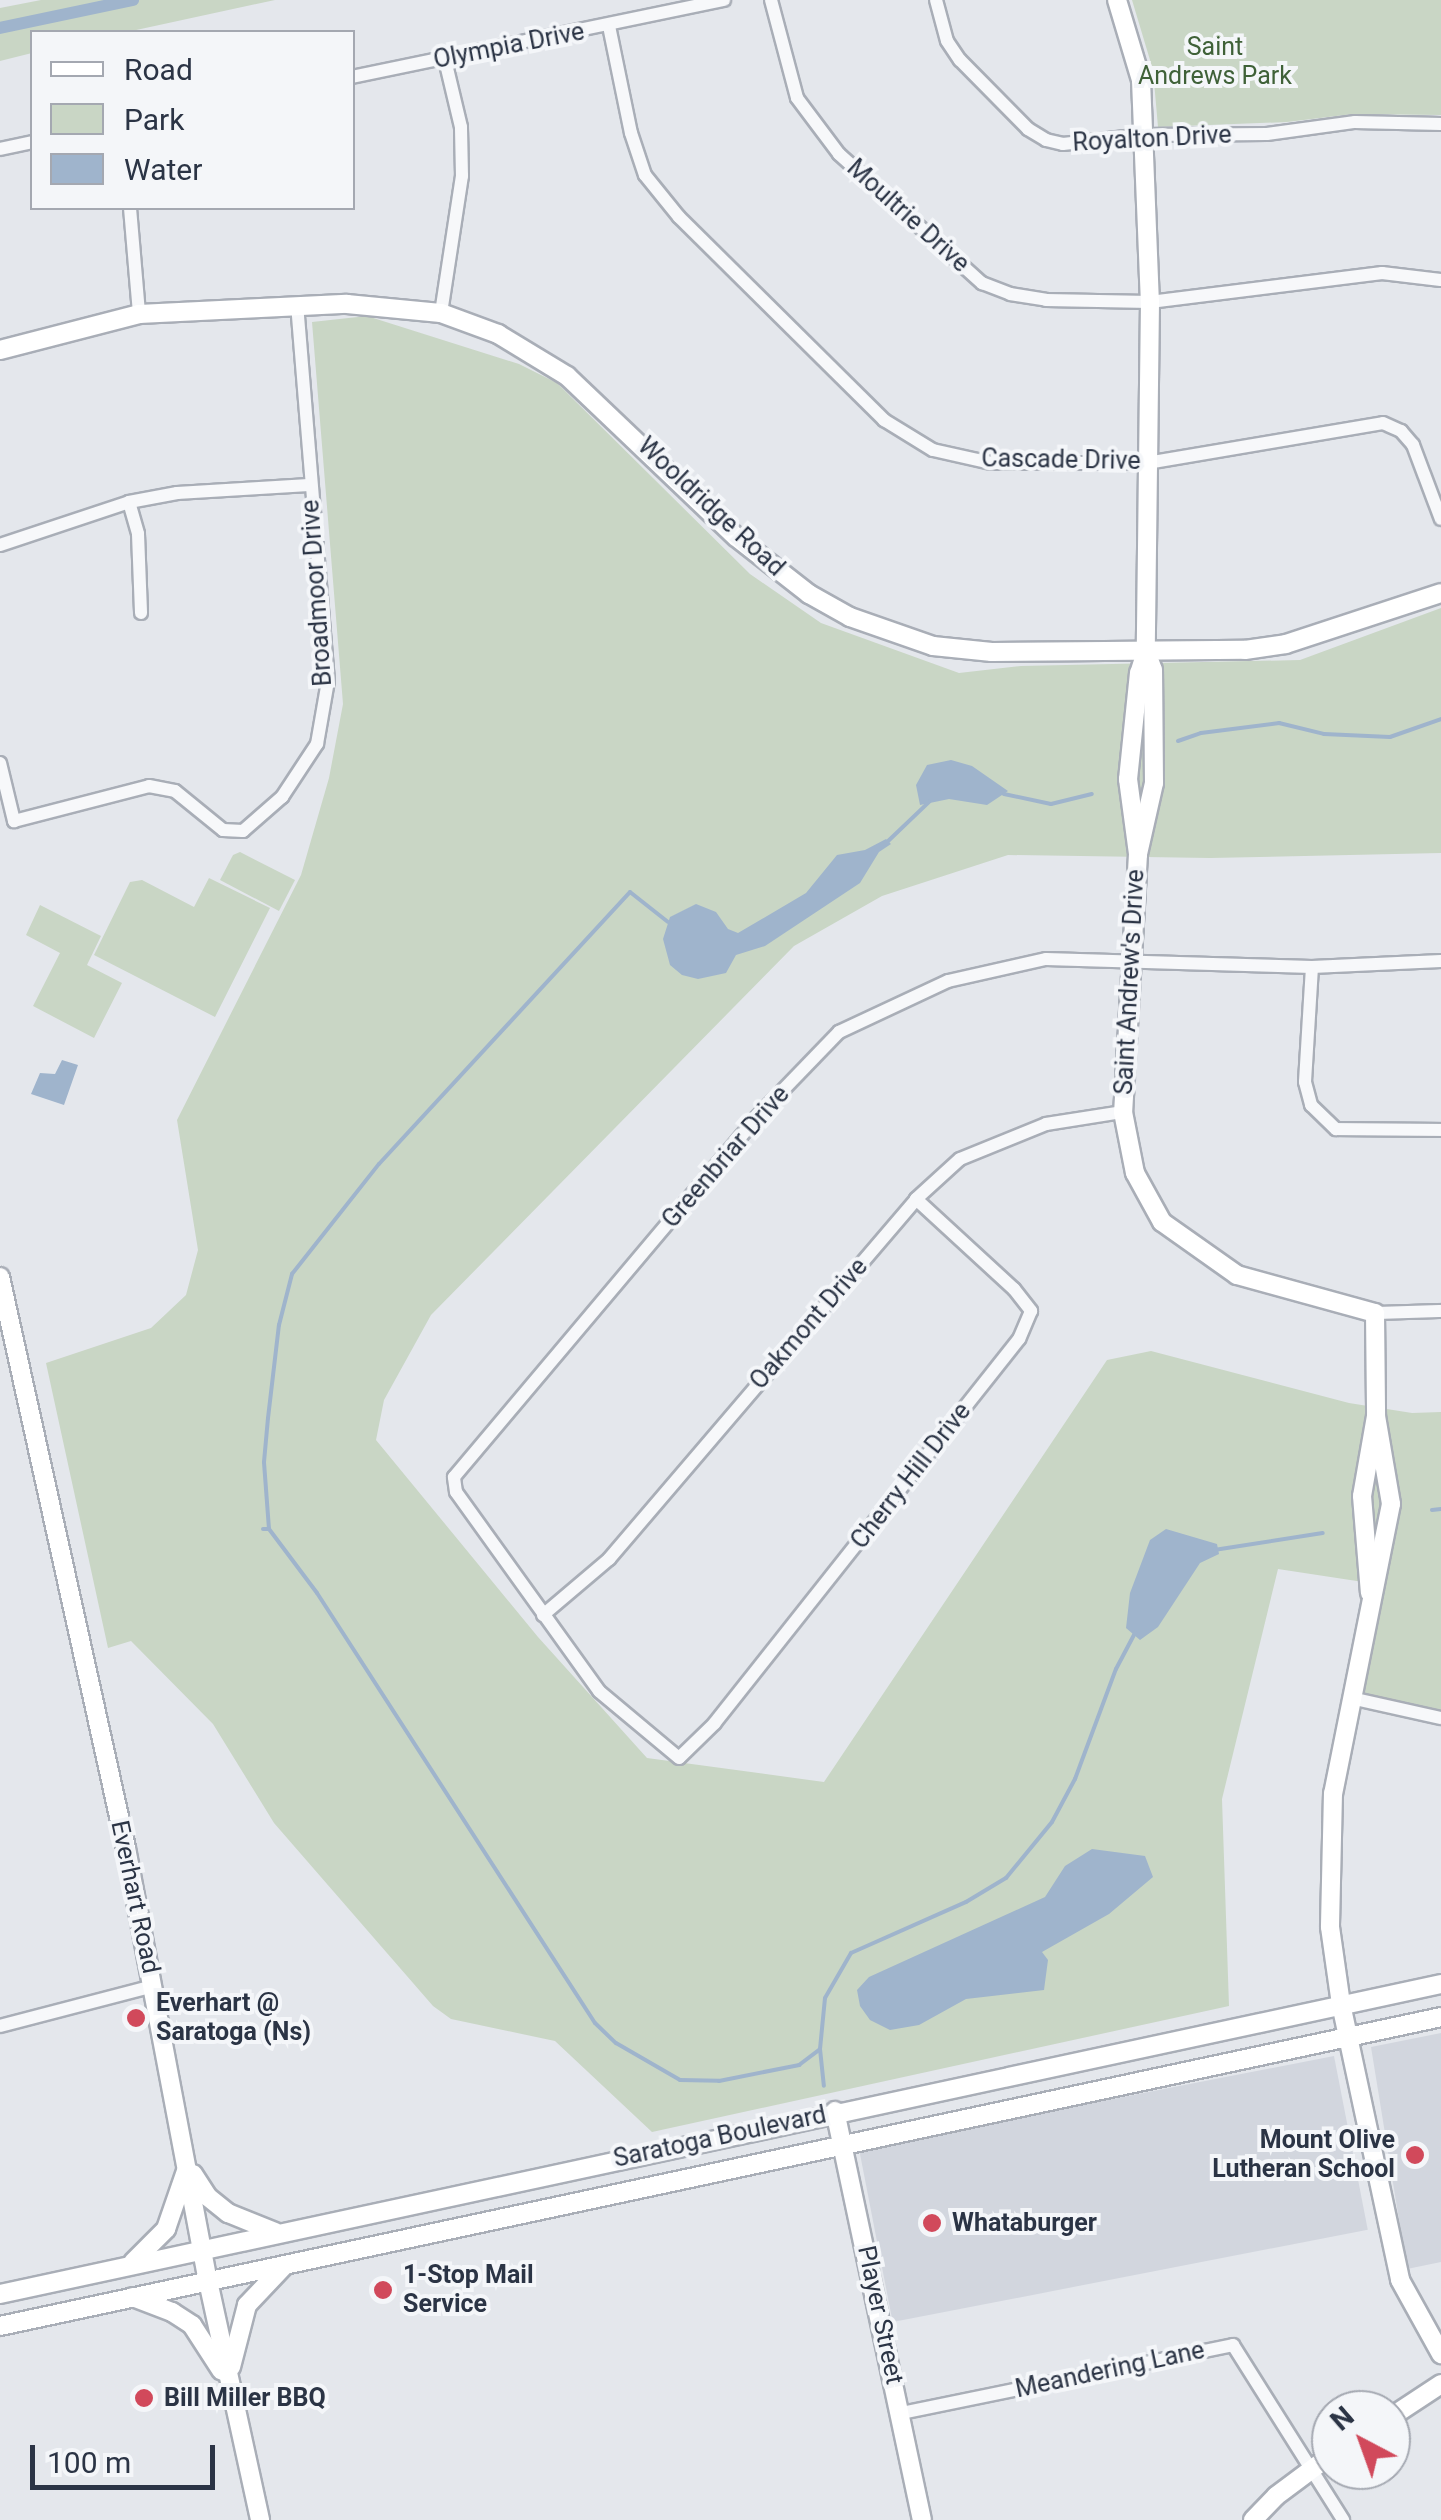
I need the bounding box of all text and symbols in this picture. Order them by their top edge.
street label: Olympia Drive [431,17,587,75]
legend [30,30,355,210]
park label: Saint Andrews Park [1138,33,1292,92]
text: Road [124,52,193,87]
text: Park [124,102,184,137]
street label: Royalton Drive [1072,120,1232,158]
text: Water [124,152,202,187]
street label: Moultrie Drive [841,153,975,279]
street label: Wooldridge Road [631,431,791,583]
street label: Cascade Drive [981,444,1141,476]
street label: Broadmoor Drive [296,499,338,687]
street label: Saint Andrew's Drive [1109,868,1151,1096]
street label: Greenbriar Drive [656,1080,796,1234]
street label: Oakmont Drive [744,1252,874,1396]
street label: Cherry Hill Drive [845,1397,977,1555]
street label: Everhart Road [104,1818,166,1976]
place label: Everhart @ Saratoga (Ns) [156,1989,311,2048]
marker: Everhart @ Saratoga (Ns) [125,2007,147,2029]
street label: Saratoga Boulevard [611,2100,829,2174]
place label: Mount Olive Lutheran School [1212,2126,1395,2185]
marker: Mount Olive Lutheran School [1404,2144,1426,2166]
place label: Whataburger [952,2208,1097,2238]
marker: Whataburger [921,2212,943,2234]
street label: Player Street [851,2243,909,2387]
place label: 1-Stop Mail Service [403,2261,534,2320]
marker: 1-Stop Mail Service [372,2279,394,2301]
street label: Meandering Lane [1013,2335,1207,2405]
place label: Bill Miller BBQ [164,2383,326,2413]
marker: Bill Miller BBQ [133,2387,155,2409]
north arrow [1311,2390,1411,2490]
text: N [1324,2400,1361,2437]
scale bar [35,2425,220,2487]
text: 100 m [47,2445,131,2480]

